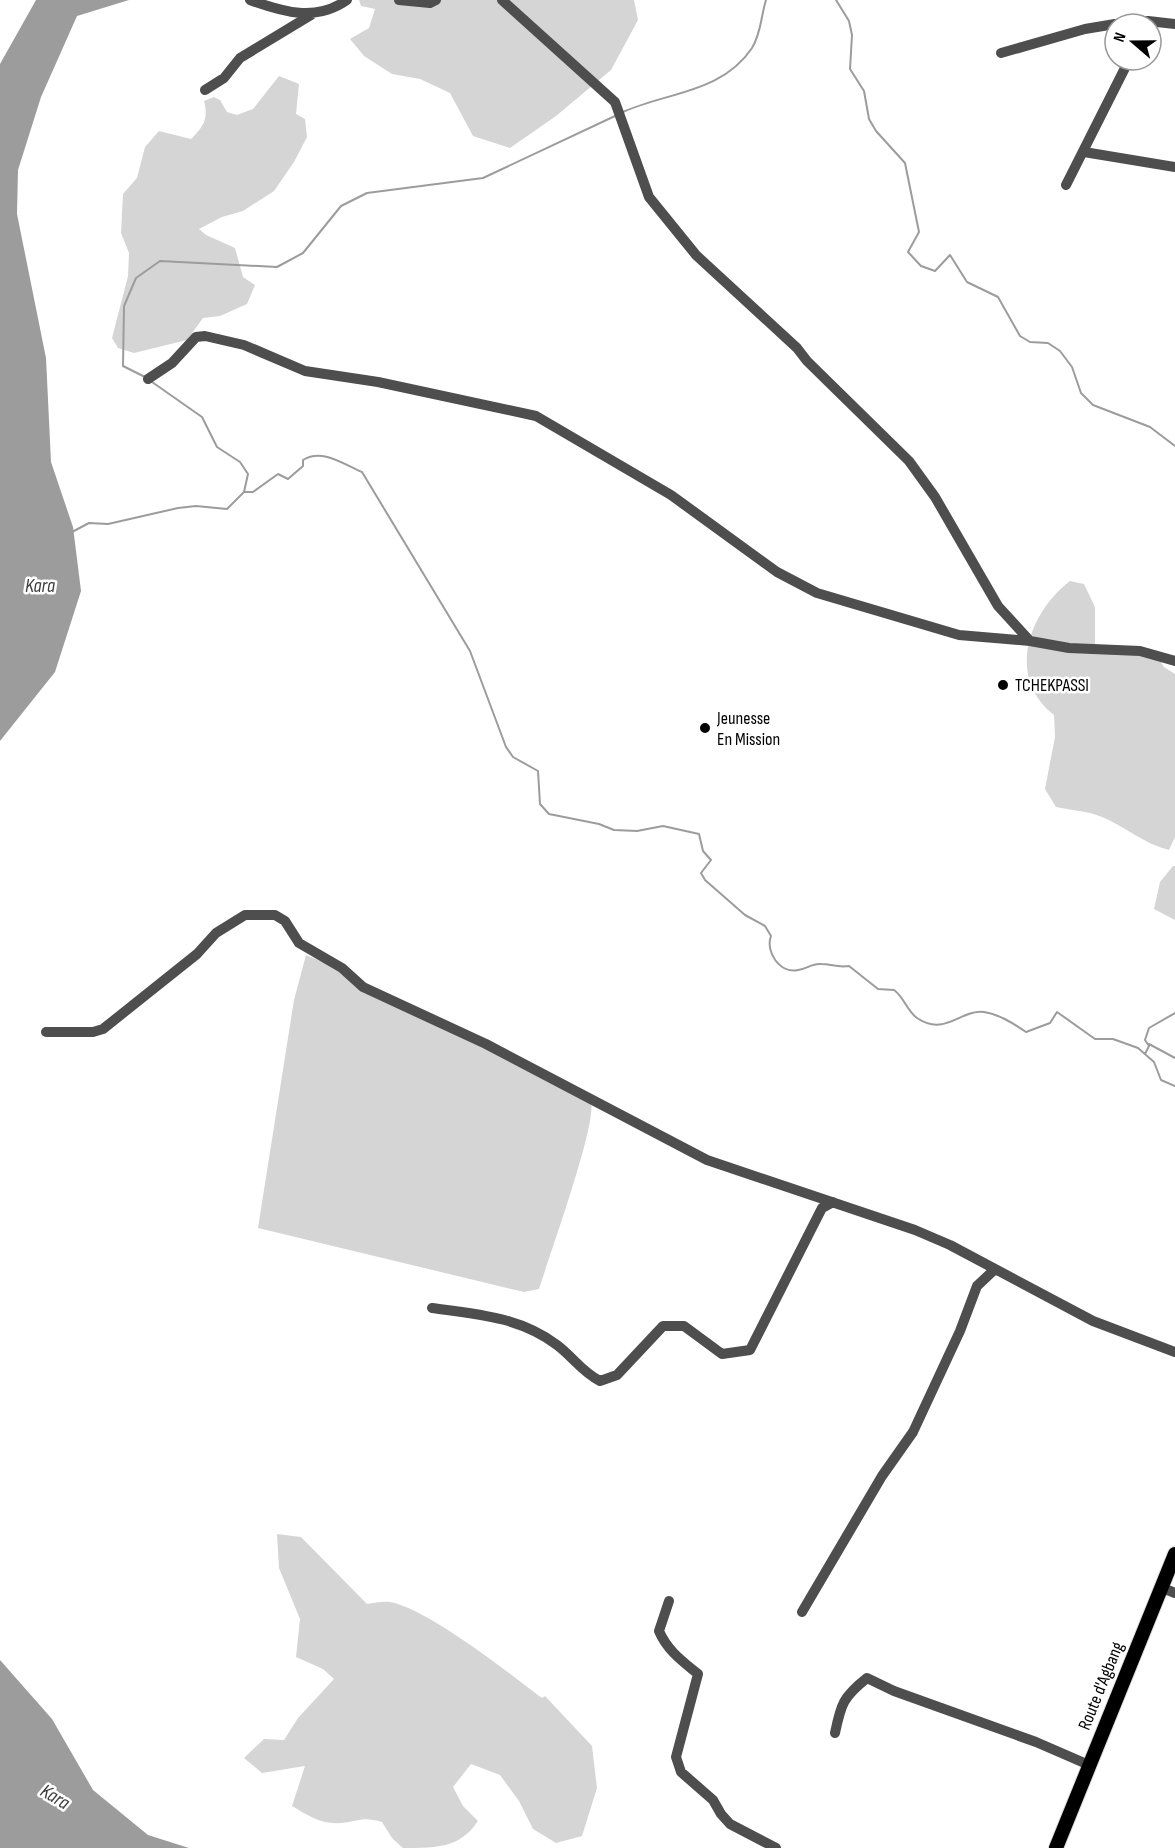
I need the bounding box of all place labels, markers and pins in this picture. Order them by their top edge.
place label: TCHEKPASSI [1015,675,1089,696]
marker: TCHEKPASSI [996,678,1010,692]
place label: Jeunesse En Mission [716,708,780,750]
marker: Jeunesse En Mission [698,721,712,735]

